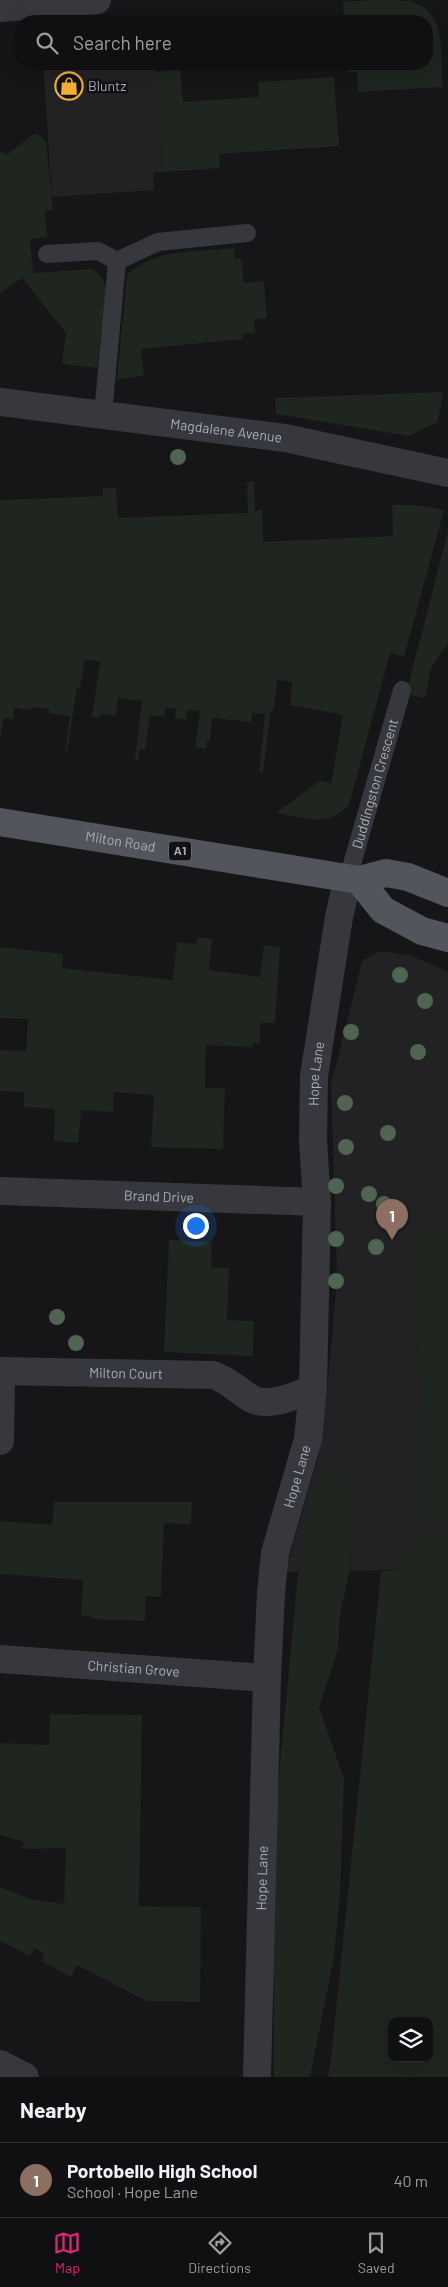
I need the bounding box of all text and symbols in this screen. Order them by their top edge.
search box [15,15,433,70]
icon: search [33,29,61,57]
text: Search here [73,31,172,54]
shop icon: Bluntz [54,71,84,101]
place label: Bluntz [88,77,126,94]
street label: Magdalene Avenue [169,415,283,446]
street label: Duddingston Crescent [348,717,401,851]
street label: Milton Road [84,827,157,855]
road number: A1 [169,841,191,860]
street label: Hope Lane [305,1040,327,1106]
street label: Brand Drive [124,1186,194,1206]
pin: 1 [376,1199,408,1240]
your location [183,1213,209,1239]
street label: Milton Court [89,1364,163,1382]
street label: Hope Lane [279,1443,314,1510]
street label: Christian Grove [87,1656,180,1680]
street label: Hope Lane [252,1845,271,1911]
map controls [388,2017,433,2062]
button: layers [388,2017,433,2062]
text: Nearby [20,2097,86,2122]
text: Portobello High School [67,2159,257,2182]
text: 1 [33,2171,39,2190]
text: 40 m [394,2171,428,2190]
text: School · Hope Lane [67,2182,198,2201]
tab: Map [53,2229,81,2276]
tab: Directions [188,2229,251,2276]
tab: Saved [358,2229,395,2276]

